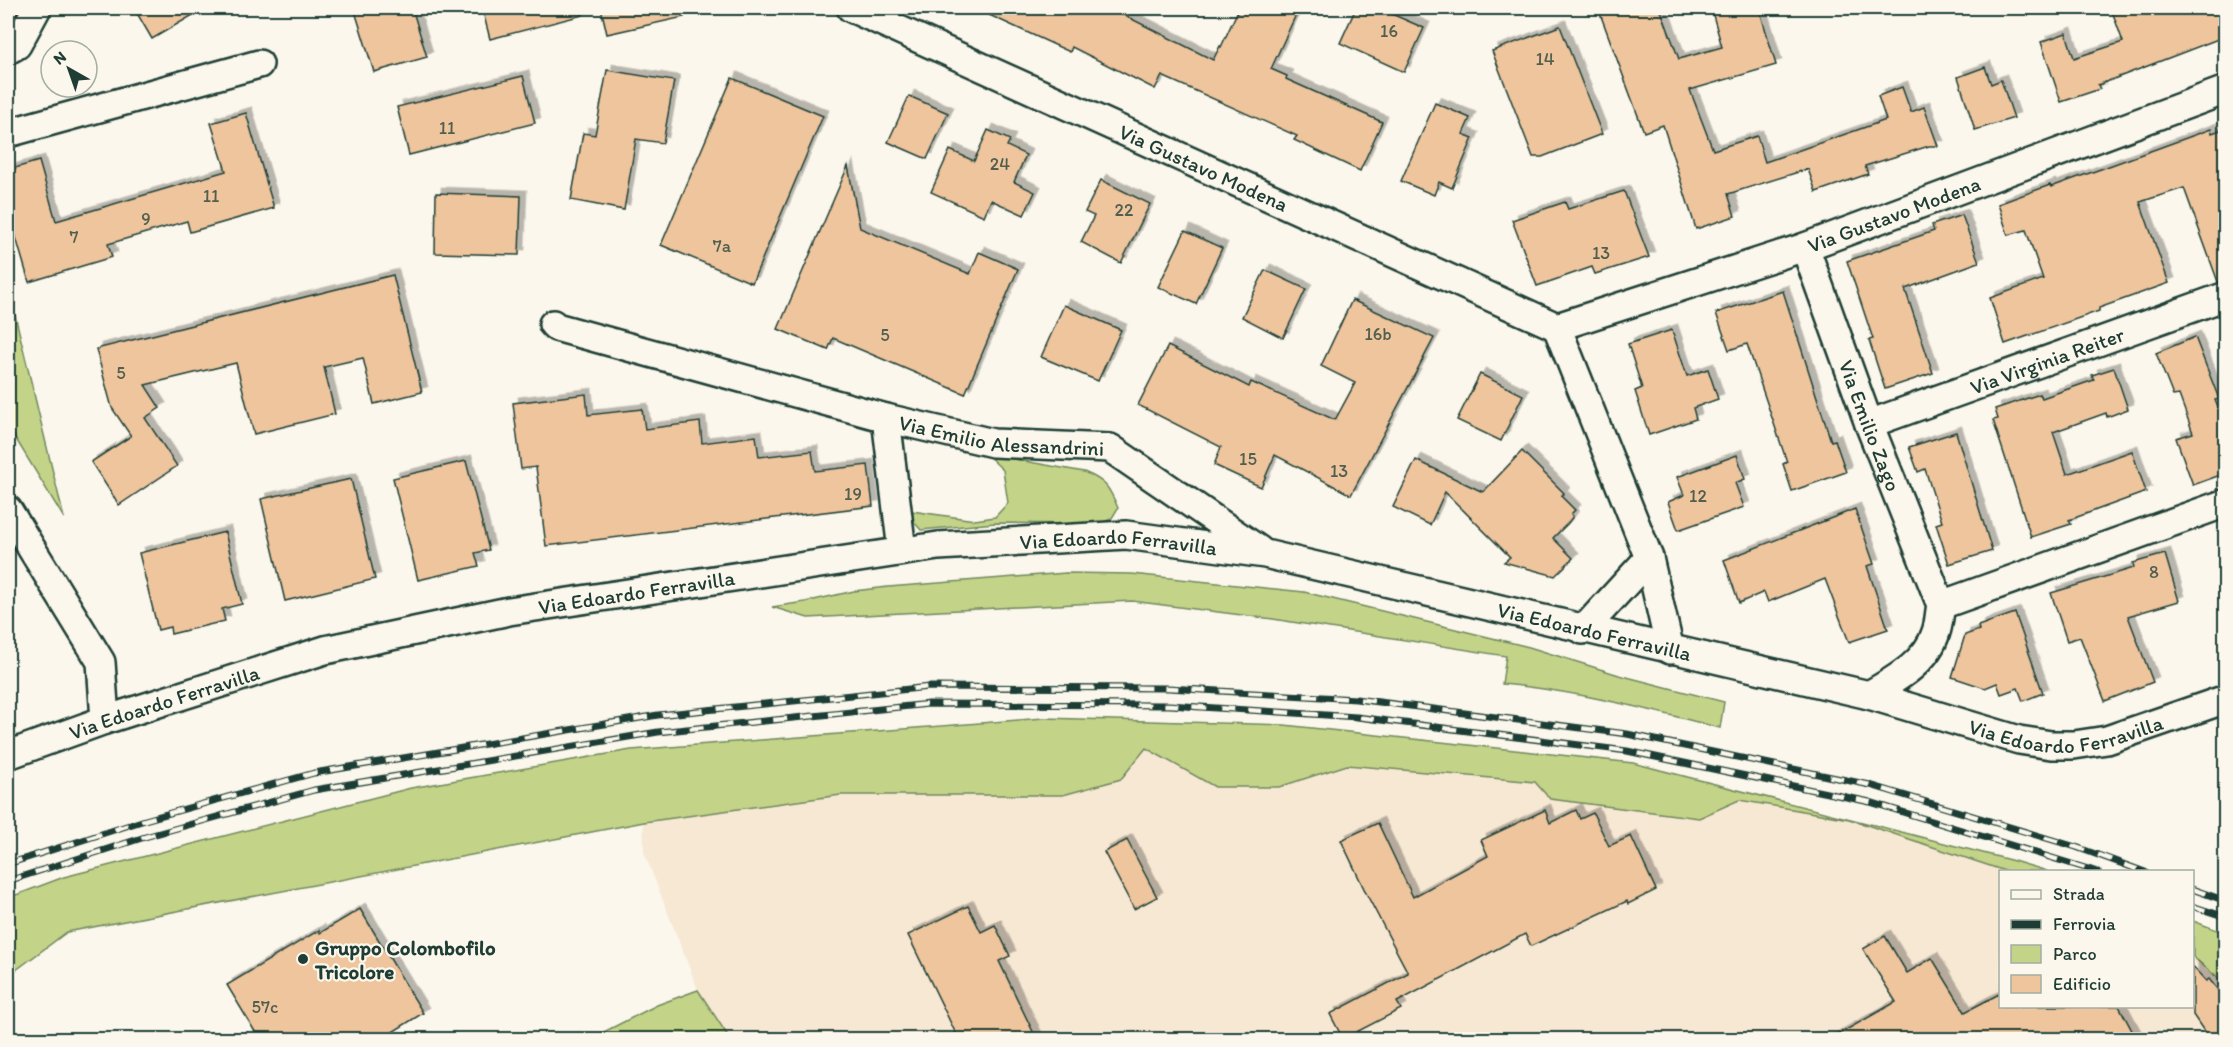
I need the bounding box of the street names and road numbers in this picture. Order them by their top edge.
street label: Via Gustavo Modena [1115,118,1292,216]
street label: Via Gustavo Modena [1804,170,1984,258]
street label: Via Virginia Reiter [1967,321,2127,399]
street label: Via Emilio Zago [1834,356,1907,495]
street label: Via Emilio Alessandrini [896,409,1105,460]
street label: Via Edoardo Ferravilla [1019,522,1219,560]
street label: Via Edoardo Ferravilla [536,564,737,619]
street label: Via Edoardo Ferravilla [1495,596,1694,666]
street label: Via Edoardo Ferravilla [66,659,262,744]
street label: Via Edoardo Ferravilla [1966,709,2166,758]

